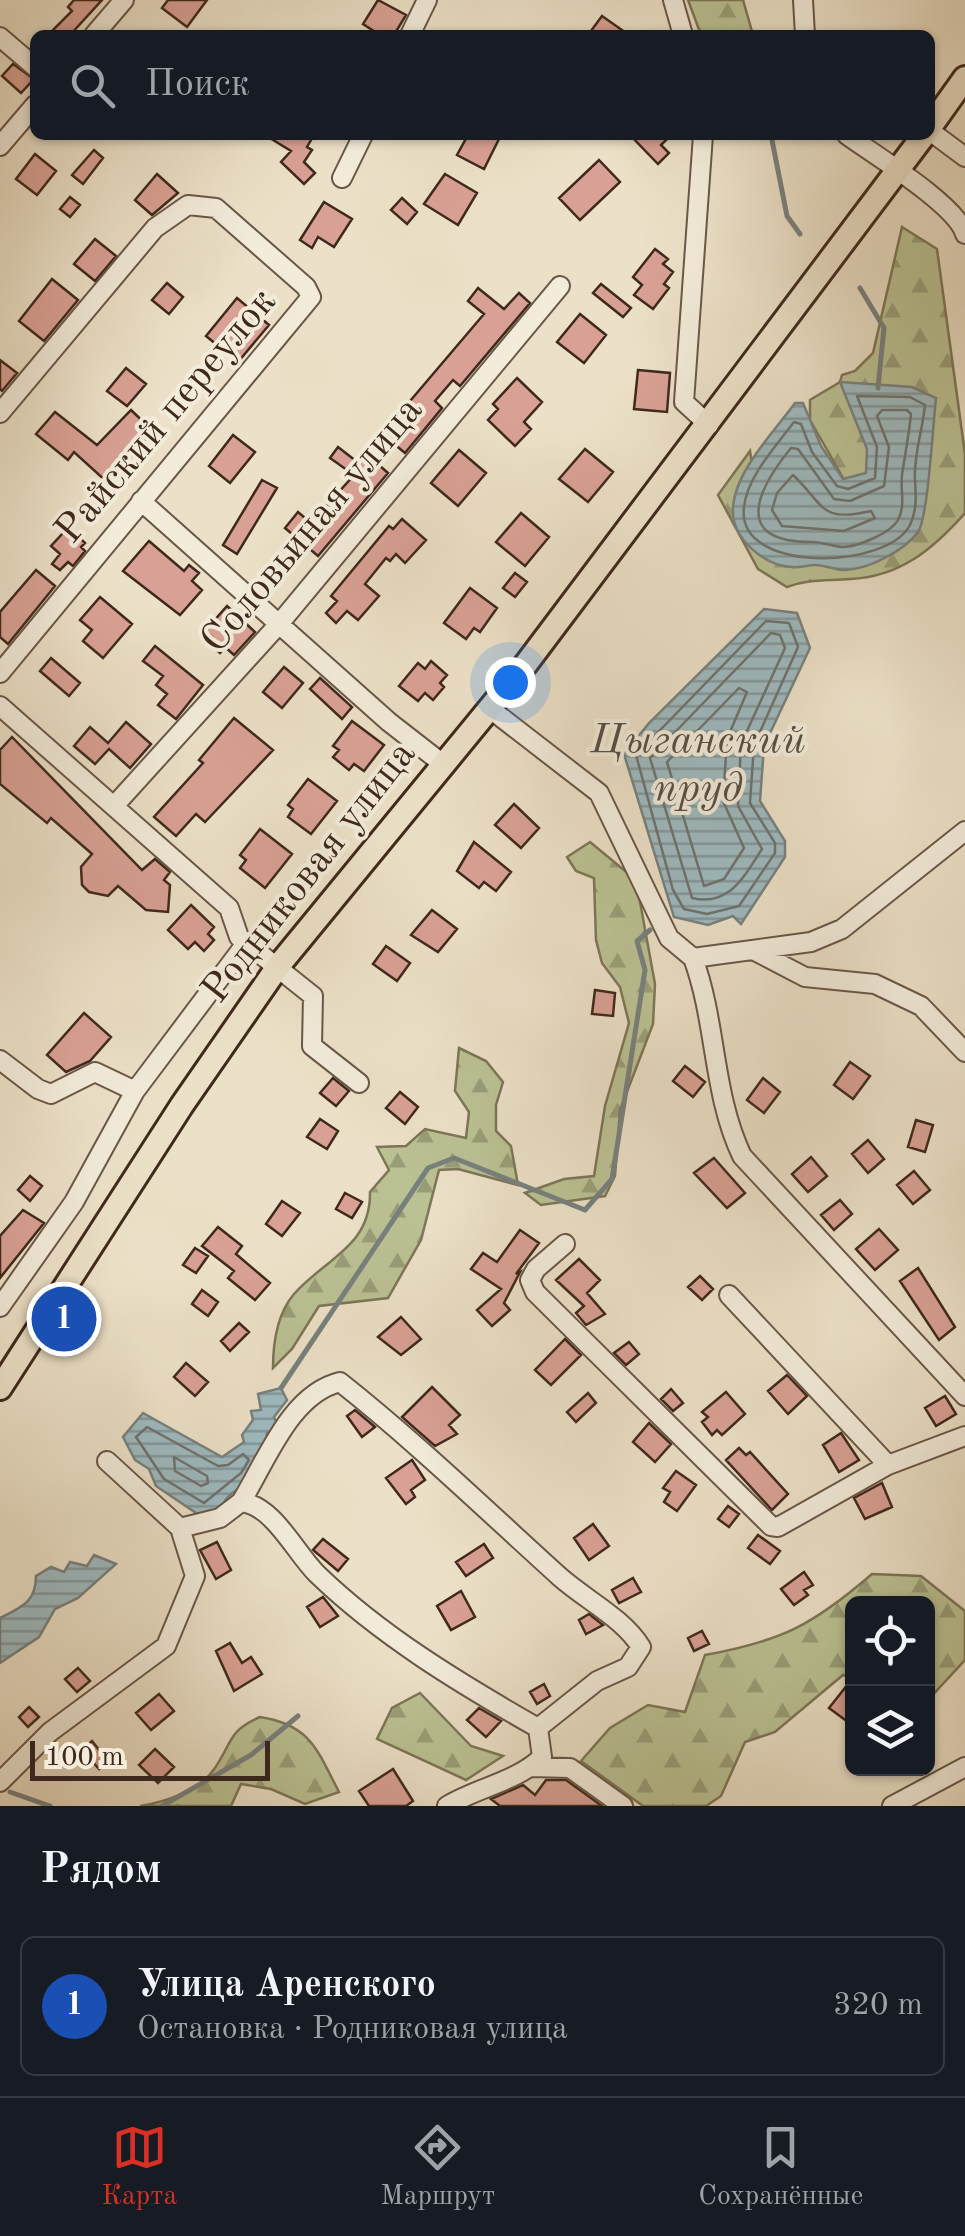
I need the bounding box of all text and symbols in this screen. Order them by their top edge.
search box [30,30,935,140]
icon: search [65,58,120,113]
text: Поиск [145,66,250,104]
street label: Райский переулок [49,282,285,552]
street label: Соловьиная улица [195,390,431,661]
your location [485,657,536,708]
water label: Цыганский пруд [589,721,806,811]
street label: Родниковая улица [196,734,424,1011]
pin: 1 [32,1282,96,1356]
map controls [845,1596,935,1776]
button: locate [845,1596,935,1686]
button: layers [845,1686,935,1776]
scale bar [30,1736,270,1780]
text: 100 m [45,1744,124,1772]
text: Рядом [40,1850,162,1892]
text: Улица Аренского [137,1967,436,2005]
text: 1 [65,1990,84,2022]
text: 320 m [833,1990,923,2022]
text: Остановка · Родниковая улица [137,2014,568,2046]
tab: Карта [102,2120,177,2215]
tab: Маршрут [380,2120,495,2215]
tab: Сохранённые [698,2120,863,2215]

